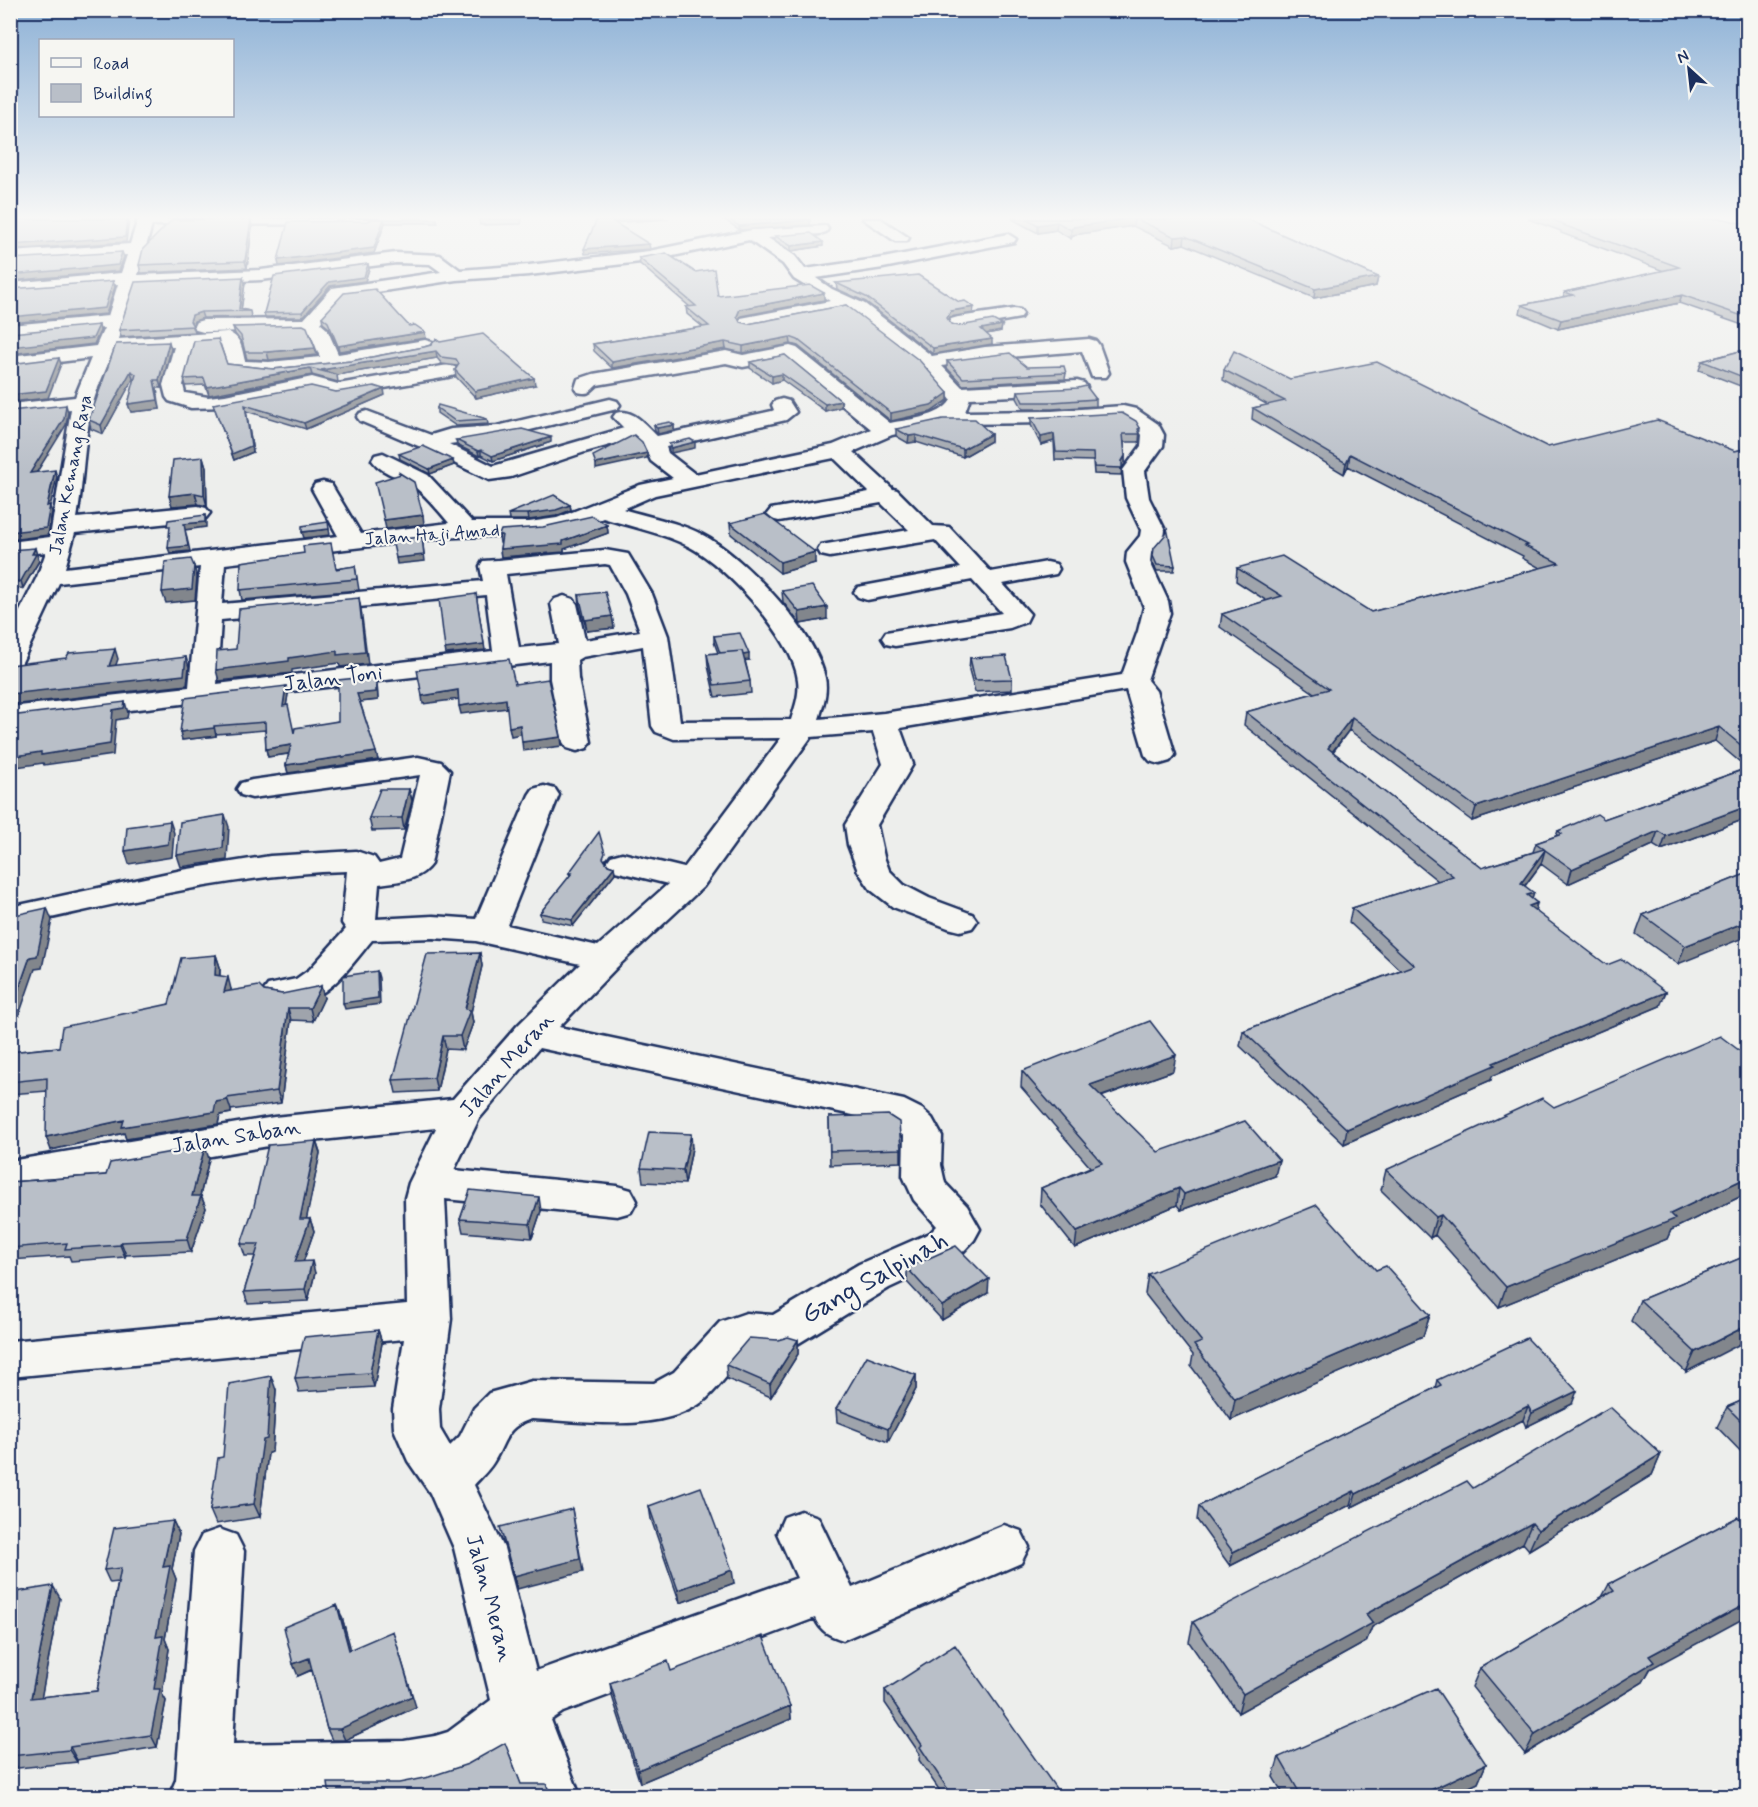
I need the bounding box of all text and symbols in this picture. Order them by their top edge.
legend [39,39,234,117]
north arrow [1659,39,1719,99]
text: N [1673,45,1692,69]
text: Road [93,52,129,76]
text: Building [93,82,153,108]
street label: Jalan Kemang Raya [44,393,98,557]
street label: Jalan Haji Amad [363,518,501,552]
street label: Jalan Toni [282,659,384,699]
street label: Jalan Meran [454,1007,560,1123]
street label: Jalan Saban [170,1113,302,1161]
street label: Gang Salpinah [795,1223,956,1334]
street label: Jalan Meran [459,1531,519,1665]

